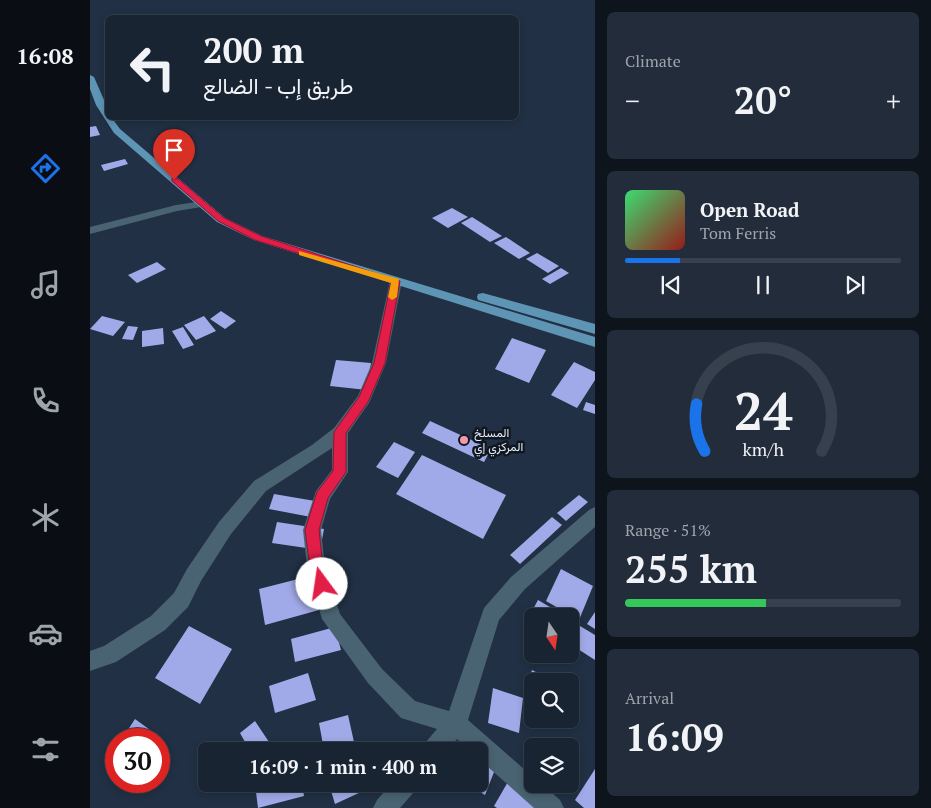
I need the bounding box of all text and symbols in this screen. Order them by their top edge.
text: 200 m [203,27,304,73]
icon: left [120,35,185,100]
text: 16:08 [16,41,74,70]
text: Climate [625,50,681,72]
text: طريق إب - الضالع [203,71,353,100]
text: 20° [734,75,792,125]
text: − [625,82,640,119]
text: + [886,82,901,119]
pin [153,129,195,180]
icon: arrive [160,136,188,164]
icon: directions [28,151,63,186]
text: Open Road [700,197,800,222]
text: Tom Ferris [700,222,776,244]
icon: music [28,267,63,302]
icon: previous [657,271,685,299]
icon: pause [749,271,777,299]
icon: next [841,271,869,299]
text: 24 [734,376,793,445]
icon: phone [28,383,63,418]
place label: المسلخ المركزي إي [474,425,523,457]
marker: المسلخ المركزي إي [458,434,470,446]
text: km/h [742,437,784,461]
icon: climate [28,500,63,535]
text: Range · 51% [625,519,711,541]
text: 255 km [625,544,757,594]
position arrow [295,557,347,609]
north arrow [524,608,579,662]
map controls [524,608,579,793]
icon: car [28,616,63,651]
button: search [524,673,579,728]
text: Arrival [625,687,674,709]
text: 16:09 [625,712,724,762]
speed limit sign: 30 [105,728,170,793]
icon: filters [28,732,63,767]
button: layers [524,738,579,793]
text: 16:09 · 1 min · 400 m [249,754,437,779]

